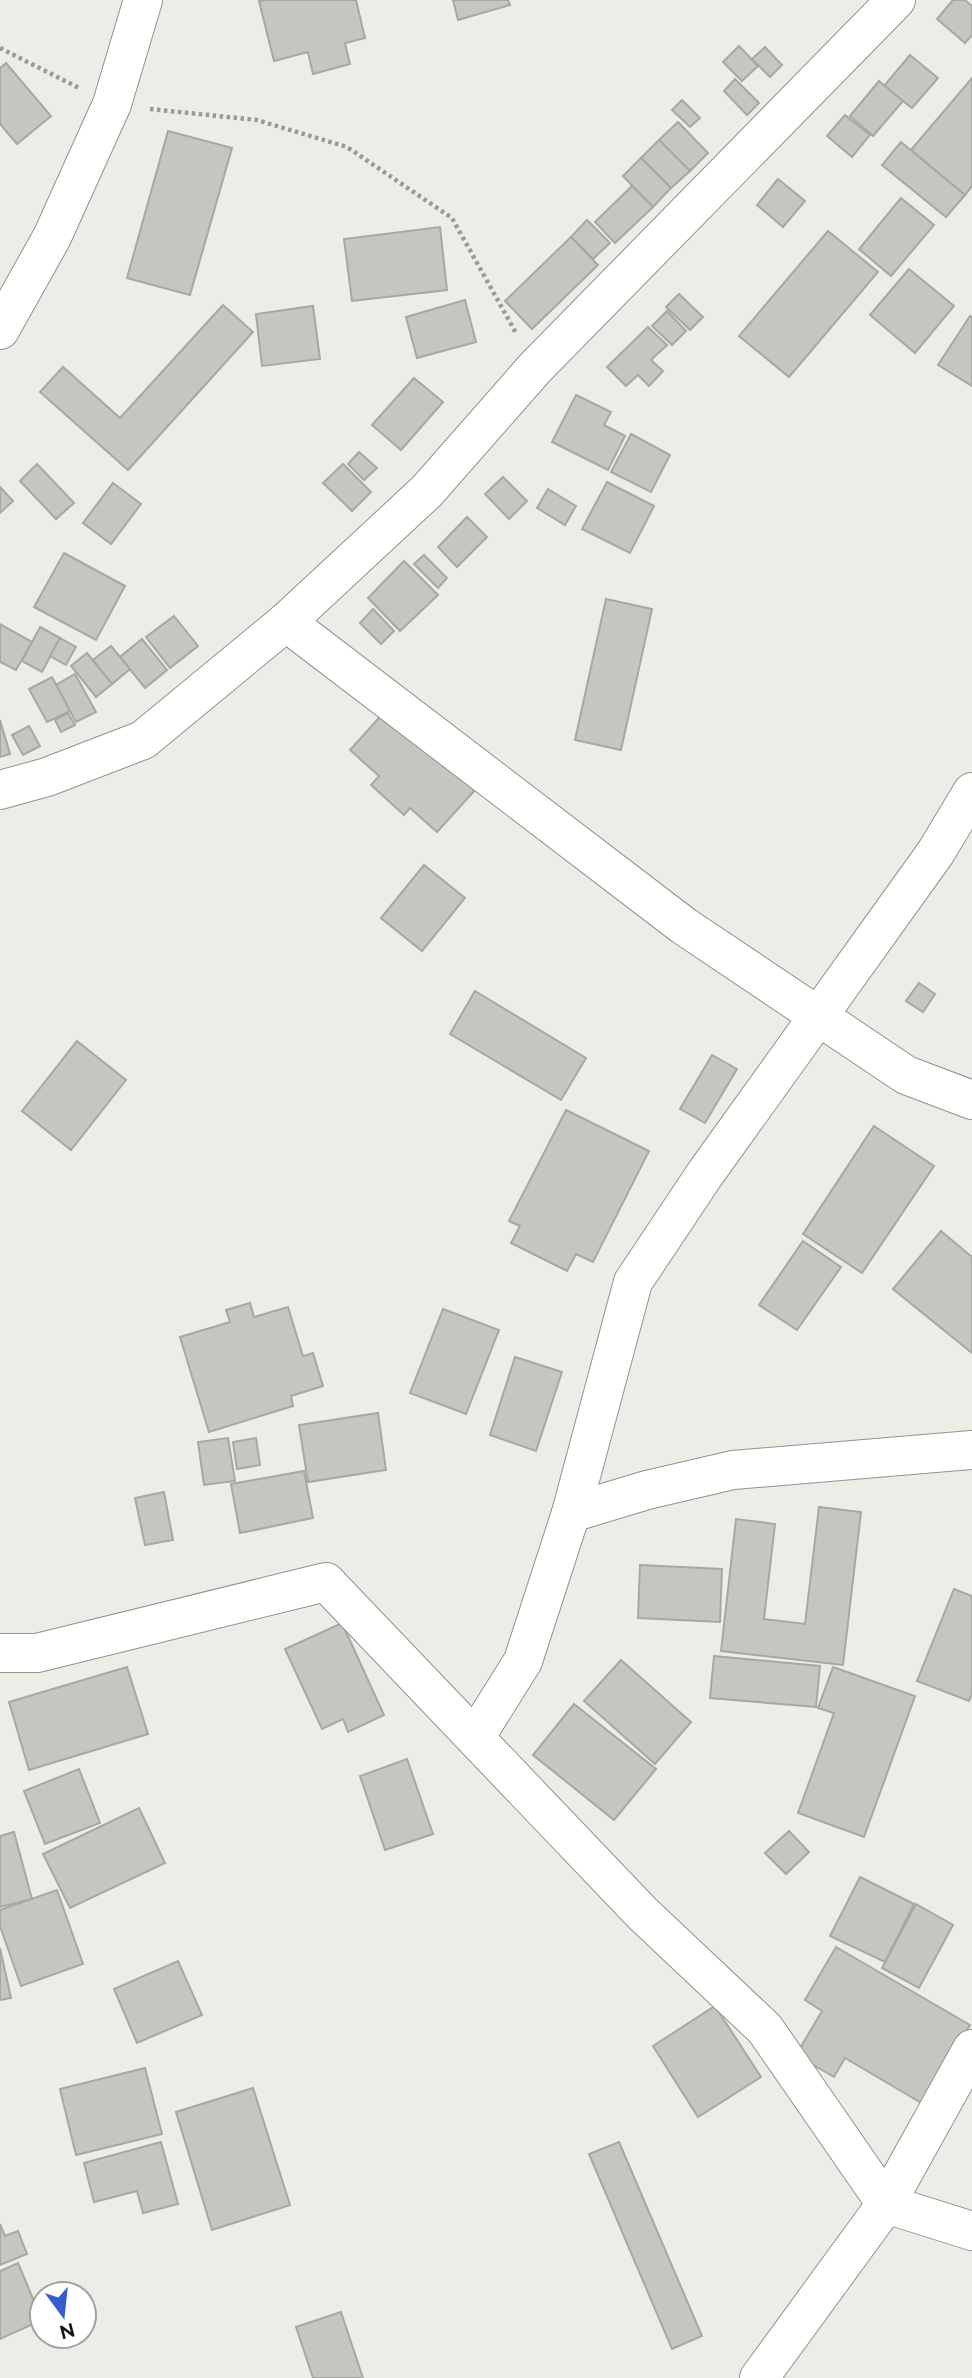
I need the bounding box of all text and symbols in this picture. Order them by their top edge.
north arrow [28,2280,98,2350]
text: N [58,2319,77,2344]

